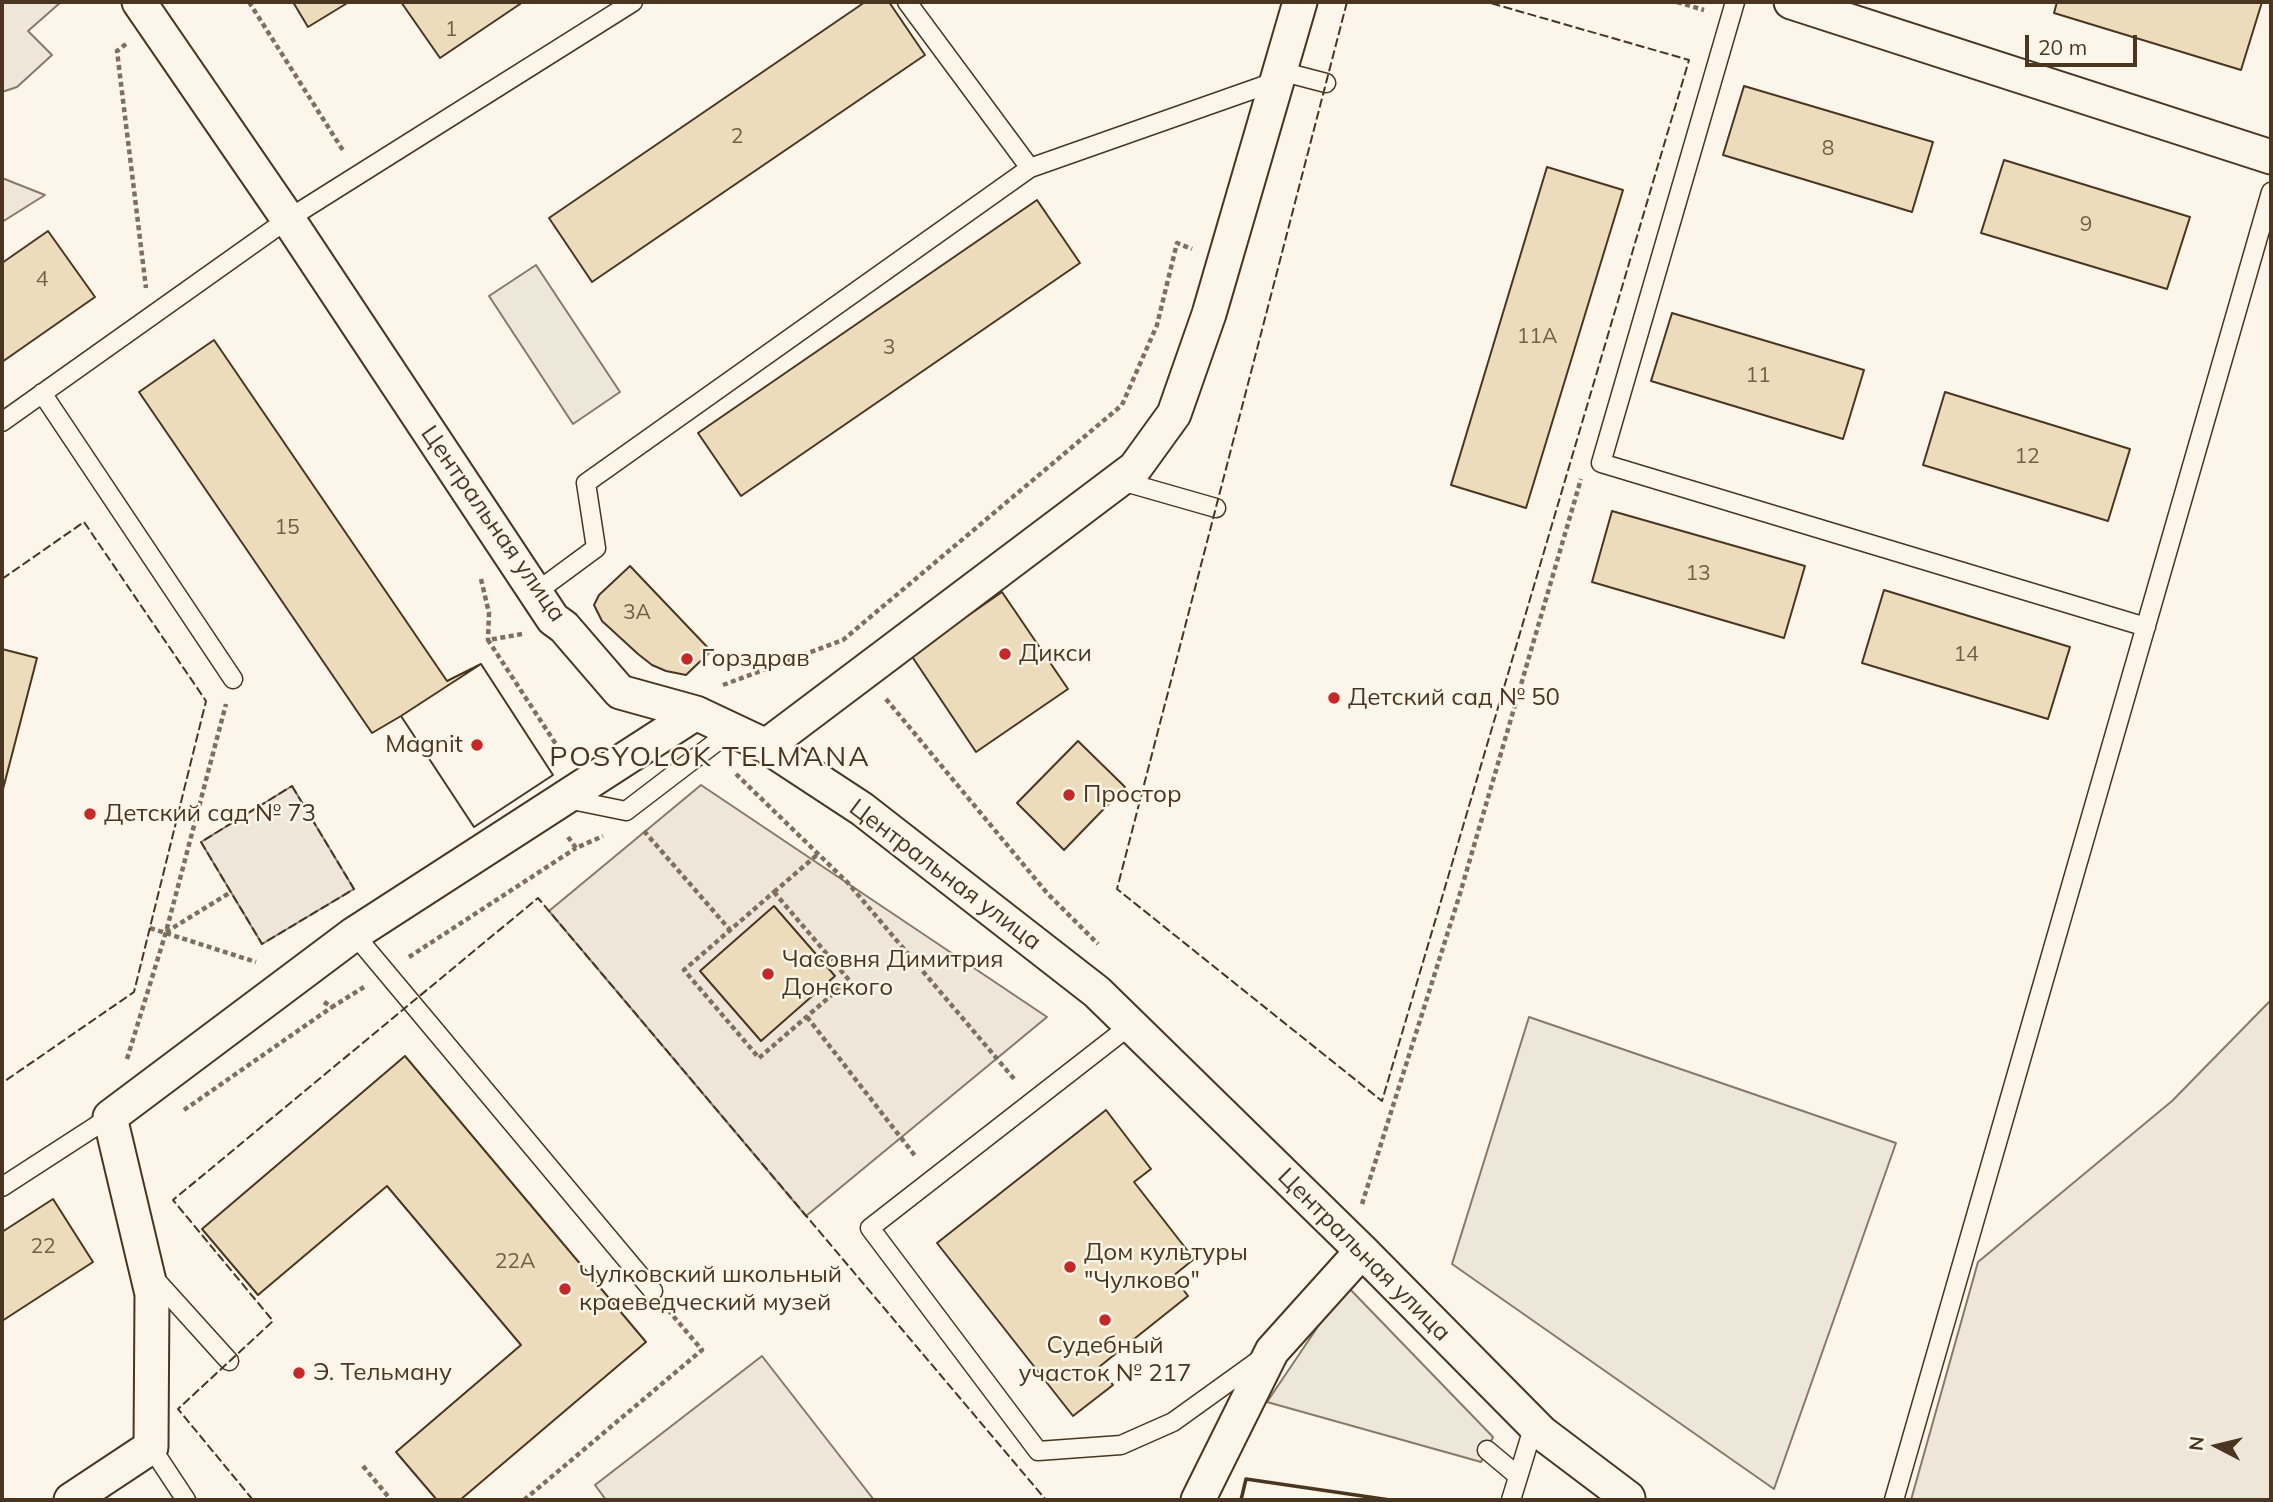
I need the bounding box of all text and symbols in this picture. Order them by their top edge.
house number: 1 [445,17,457,43]
scale bar [2028,21,2140,65]
text: 20 m [2038,34,2087,60]
house number: 2 [731,124,743,150]
house number: 8 [1822,136,1834,162]
house number: 9 [2080,212,2092,238]
house number: 4 [36,267,48,293]
house number: 11А [1517,324,1557,350]
house number: 3 [883,335,895,361]
house number: 11 [1745,363,1771,389]
street label: Центральная улица [414,420,572,628]
house number: 12 [2014,444,2040,470]
house number: 15 [274,515,300,541]
house number: 13 [1685,561,1711,587]
house number: 3А [623,600,651,626]
place label: Дикси [1019,640,1092,668]
house number: 14 [1953,642,1979,668]
place label: Горздрав [701,645,810,673]
marker: Дикси [997,646,1013,662]
marker: Горздрав [679,651,695,667]
place label: Детский сад № 50 [1348,684,1560,712]
marker: Детский сад № 50 [1326,690,1342,706]
place label: Magnit [385,731,463,759]
marker: Magnit [469,737,485,753]
district label: POSYOLOK TELMANA [551,741,869,775]
place label: Простор [1083,781,1182,809]
marker: Простор [1061,787,1077,803]
street label: Центральная улица [843,793,1047,957]
place label: Детский сад № 73 [104,800,316,828]
marker: Детский сад № 73 [82,806,98,822]
place label: Часовня Димитрия Донского [782,946,1003,1002]
marker: Часовня Димитрия Донского [760,966,776,982]
street label: Центральная улица [1272,1163,1456,1347]
house number: 22 [30,1234,56,1260]
place label: Дом культуры "Чулково" [1084,1239,1248,1295]
house number: 22А [495,1249,535,1275]
marker: Дом культуры "Чулково" [1062,1259,1078,1275]
place label: Чулковский школьный краеведческий музей [579,1261,842,1317]
marker: Чулковский школьный краеведческий музей [557,1281,573,1297]
marker: Судебный участок № 217 [1097,1312,1113,1328]
place label: Судебный участок № 217 [1019,1332,1191,1388]
place label: Э. Тельману [313,1359,452,1387]
marker: Э. Тельману [291,1365,307,1381]
north arrow [2182,1411,2252,1481]
text: N [2183,1435,2209,1452]

